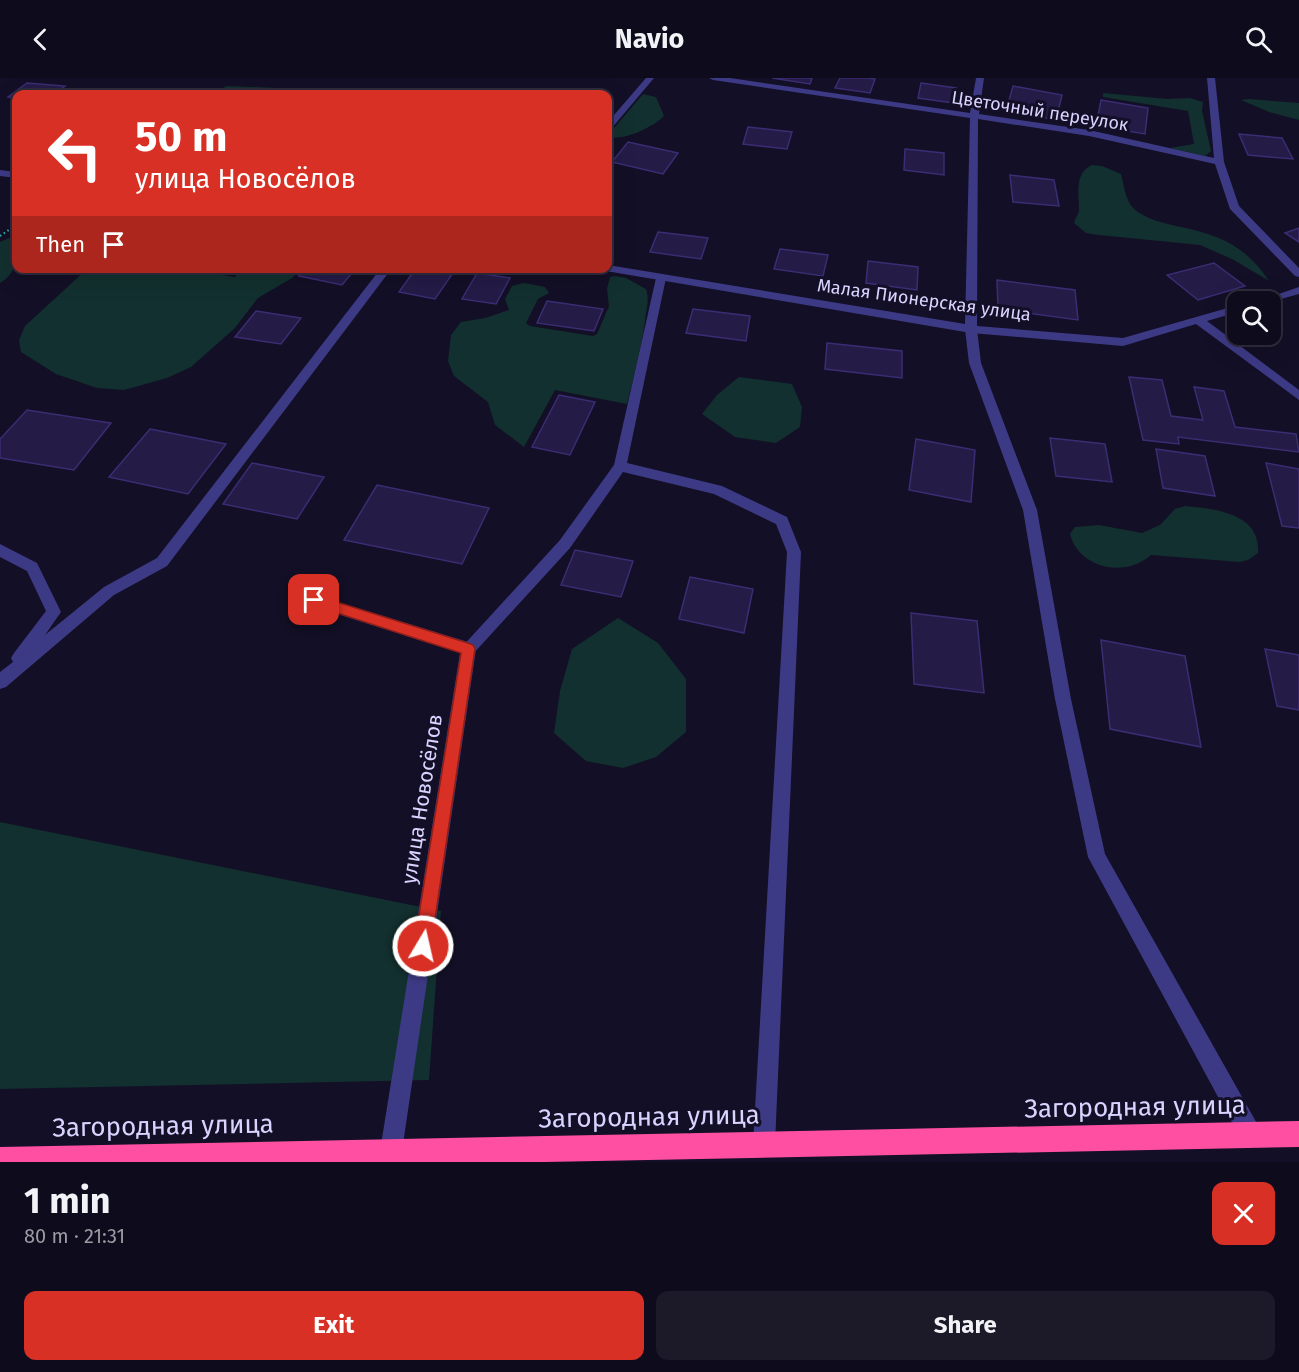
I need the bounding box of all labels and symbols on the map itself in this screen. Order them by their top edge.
street label: Цветочный переулок [950,86,1131,136]
street label: Малая Пионерская улица [816,274,1032,326]
pin [288,574,339,625]
street label: улица Новосёлов [396,712,448,886]
position arrow [391,914,455,978]
street label: Загородная улица [1024,1090,1246,1124]
street label: Загородная улица [538,1100,760,1134]
street label: Загородная улица [52,1109,274,1143]

